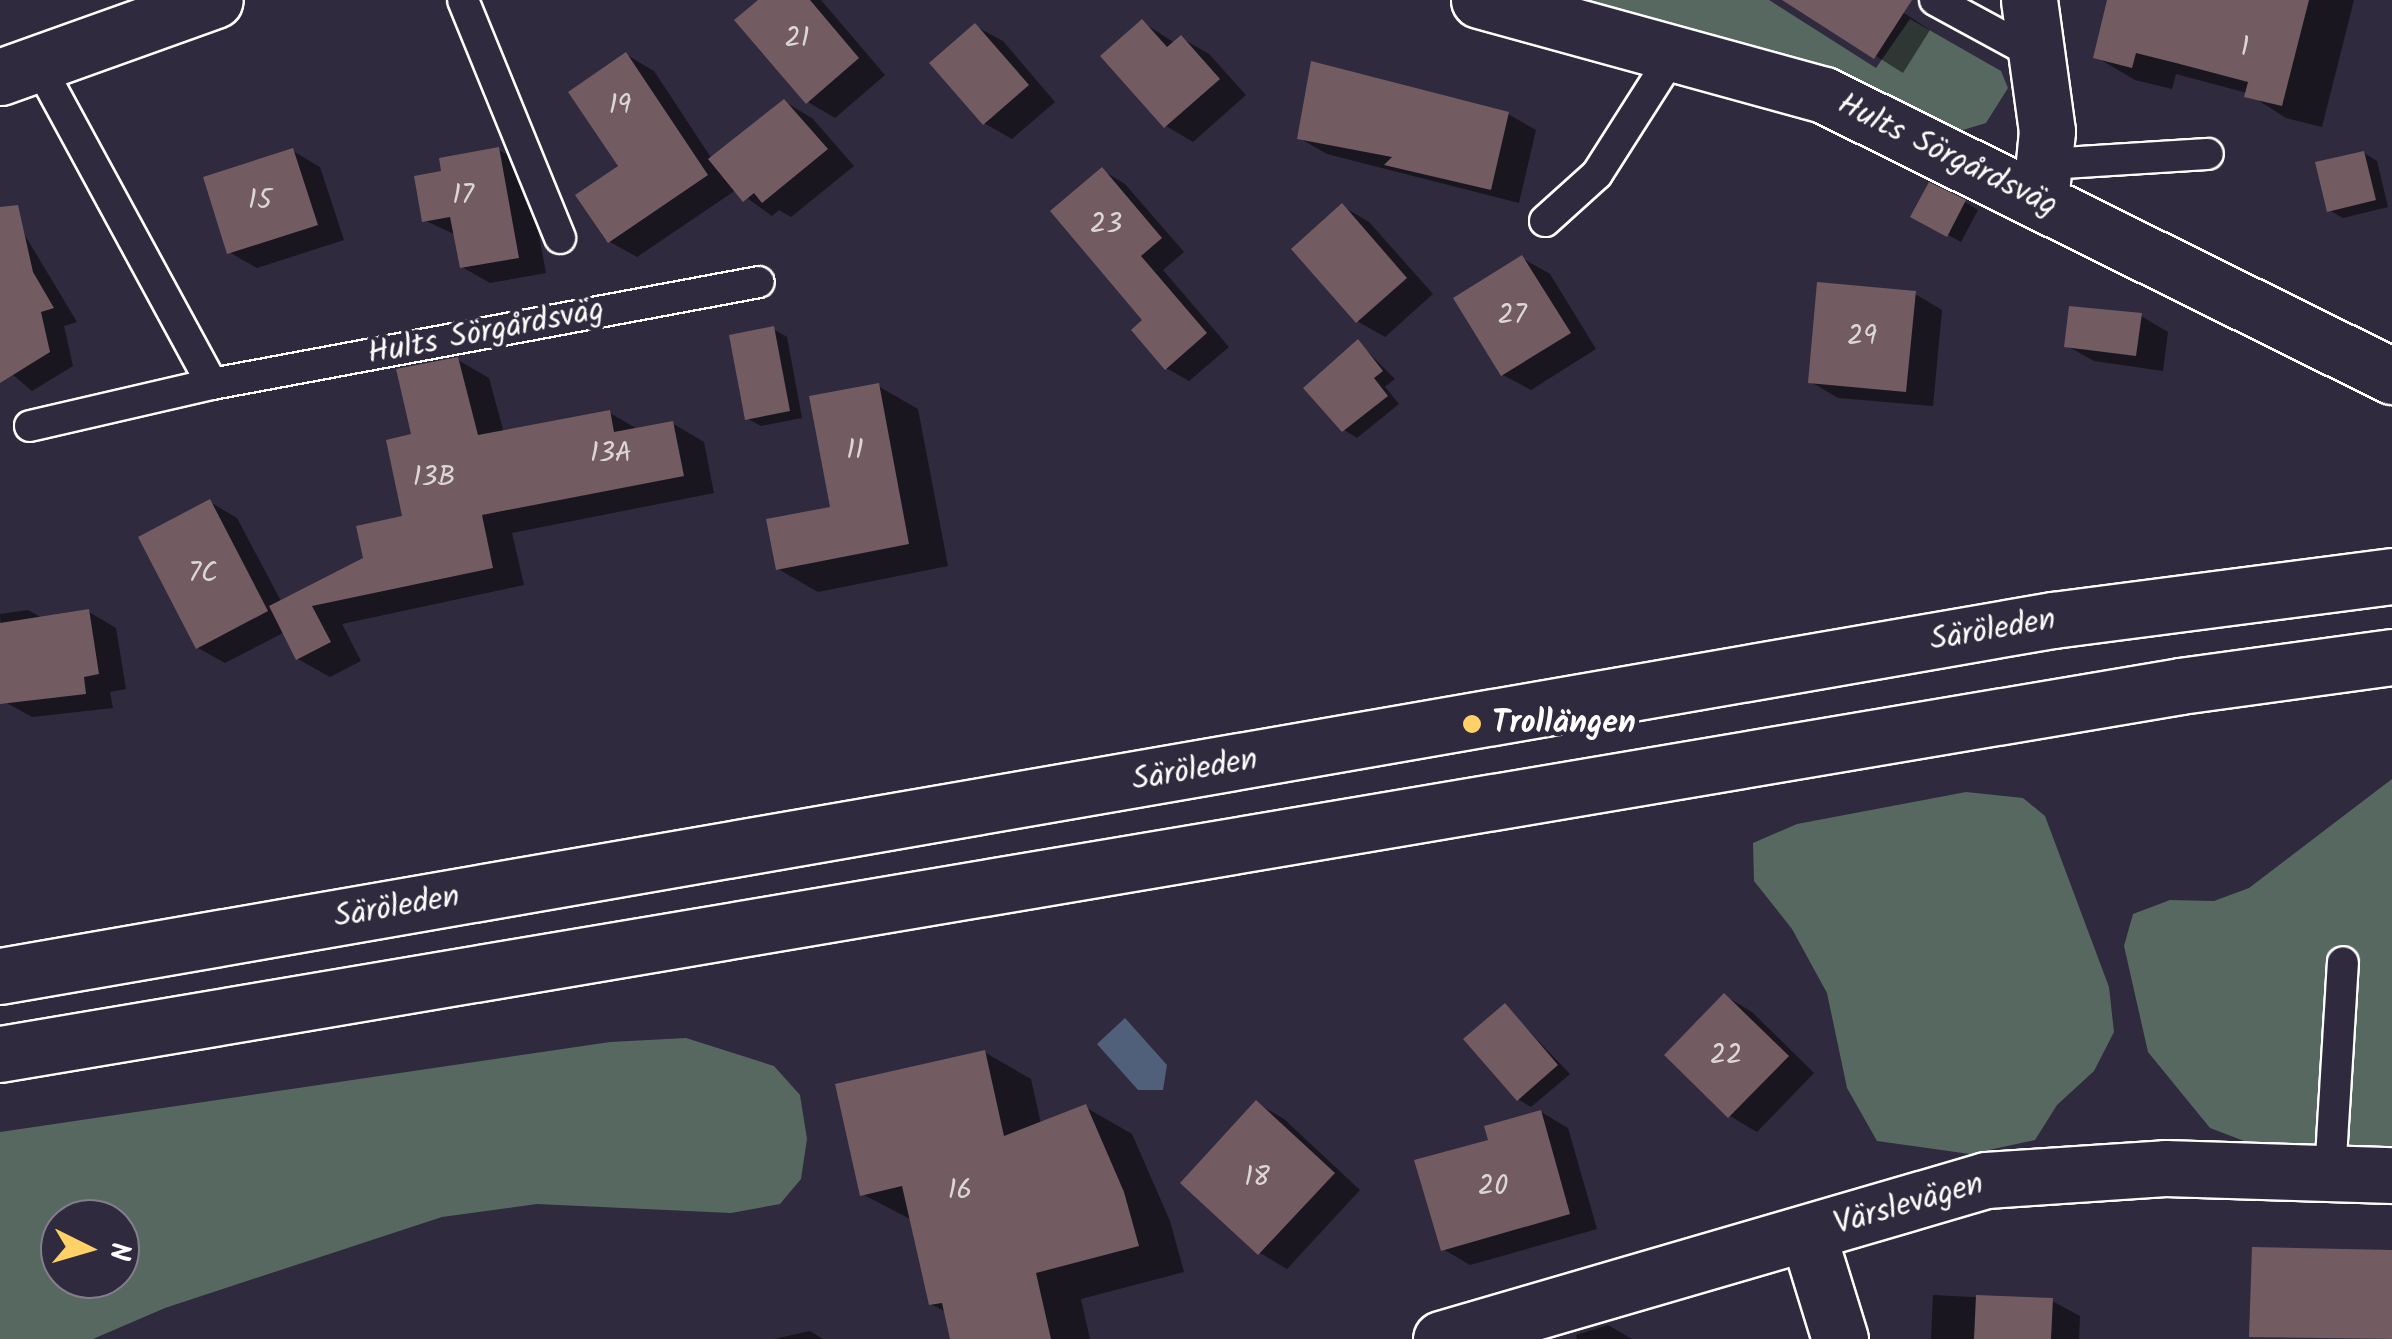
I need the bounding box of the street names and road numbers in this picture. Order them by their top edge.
street label: Hults Sörgårdsväg [1831,86,2063,226]
street label: Hults Sörgårdsväg [365,291,607,375]
street label: Säröleden [1927,601,2059,661]
street label: Säröleden [1129,741,1261,801]
street label: Säröleden [331,878,463,938]
street label: Värslevägen [1830,1165,1988,1245]

